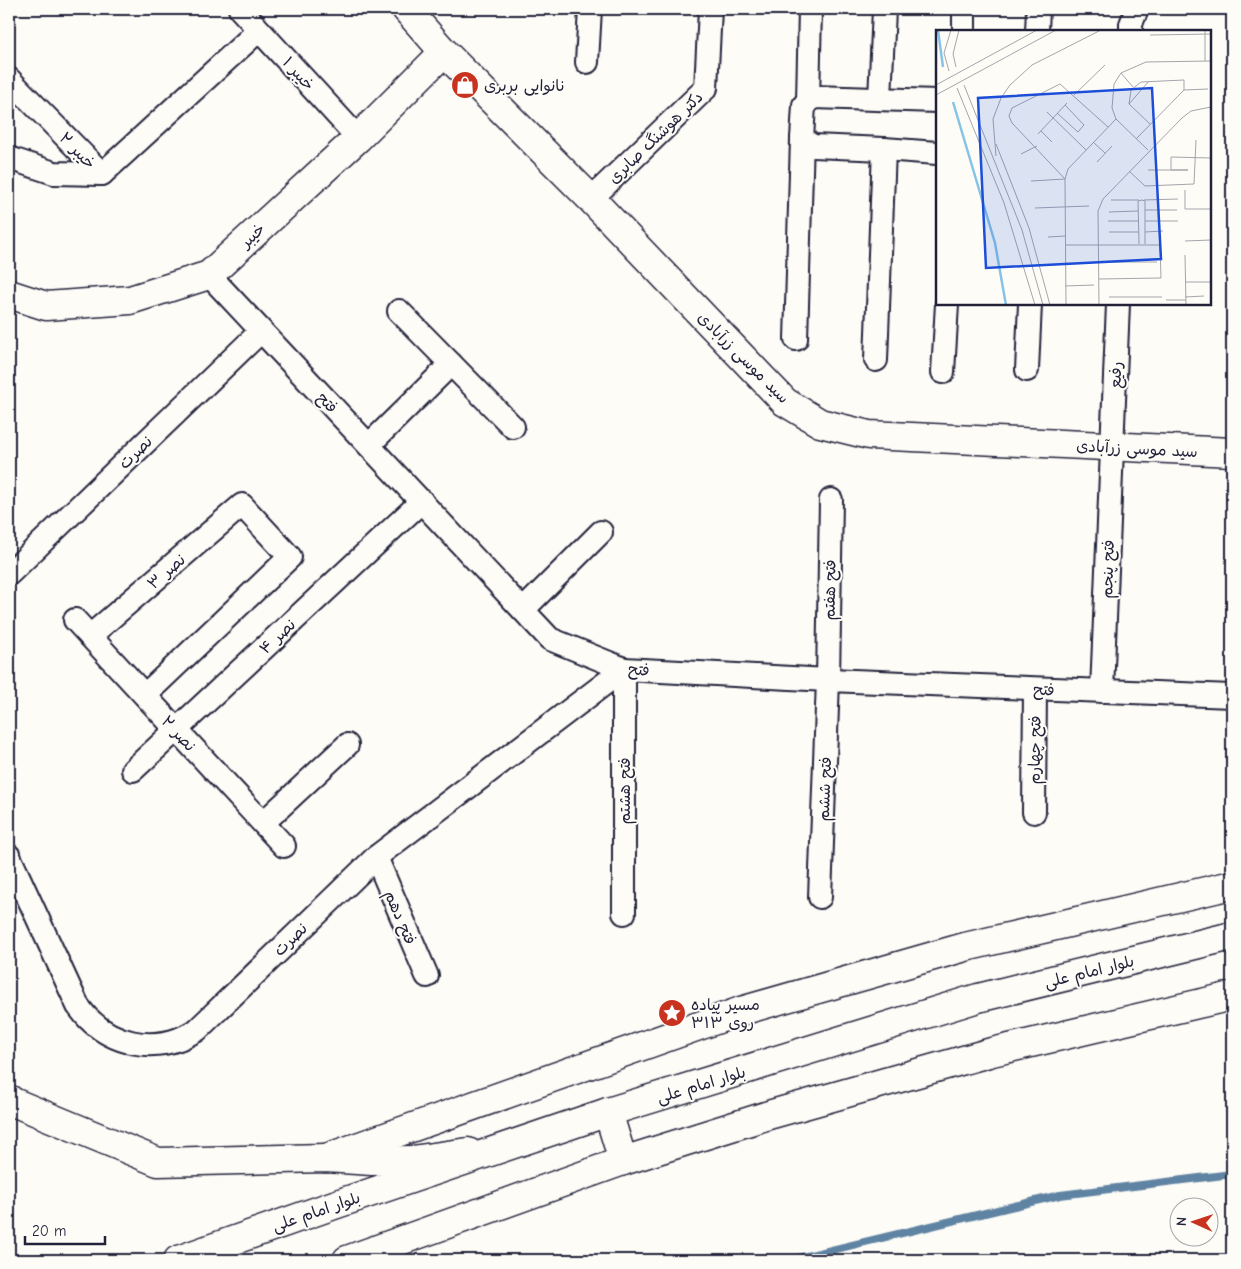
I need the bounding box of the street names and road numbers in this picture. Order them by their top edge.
street label: خیبر ۱ [279,53,318,94]
street label: دکتر هوشنگ صابری [604,87,707,188]
street label: خیبر ۲ [56,129,99,173]
street label: خیبر [235,220,269,253]
street label: سید موسی زرآبادی [693,308,793,408]
street label: رفیع [1107,361,1127,389]
street label: فتح [313,389,341,417]
street label: نصرت [115,433,156,473]
street label: سید موسی زرآبادی [1076,437,1198,462]
street label: فتح پنجم [1098,539,1121,599]
street label: نصر ۳ [144,551,189,593]
street label: فتح هفتم [820,559,843,621]
street label: نصر ۴ [256,616,299,658]
street label: فتح [627,660,650,681]
street label: فتح [1033,681,1055,700]
street label: نصر ۲ [157,712,199,755]
street label: فتح چهارم [1025,715,1048,785]
street label: فتح ششم [815,756,838,822]
street label: فتح هشتم [616,757,637,825]
street label: فتح دهم [378,888,419,948]
street label: نصرت [270,920,311,960]
street label: بلوار امام علی [1042,952,1137,995]
street label: بلوار امام علی [655,1063,749,1110]
street label: بلوار امام علی [270,1188,364,1238]

